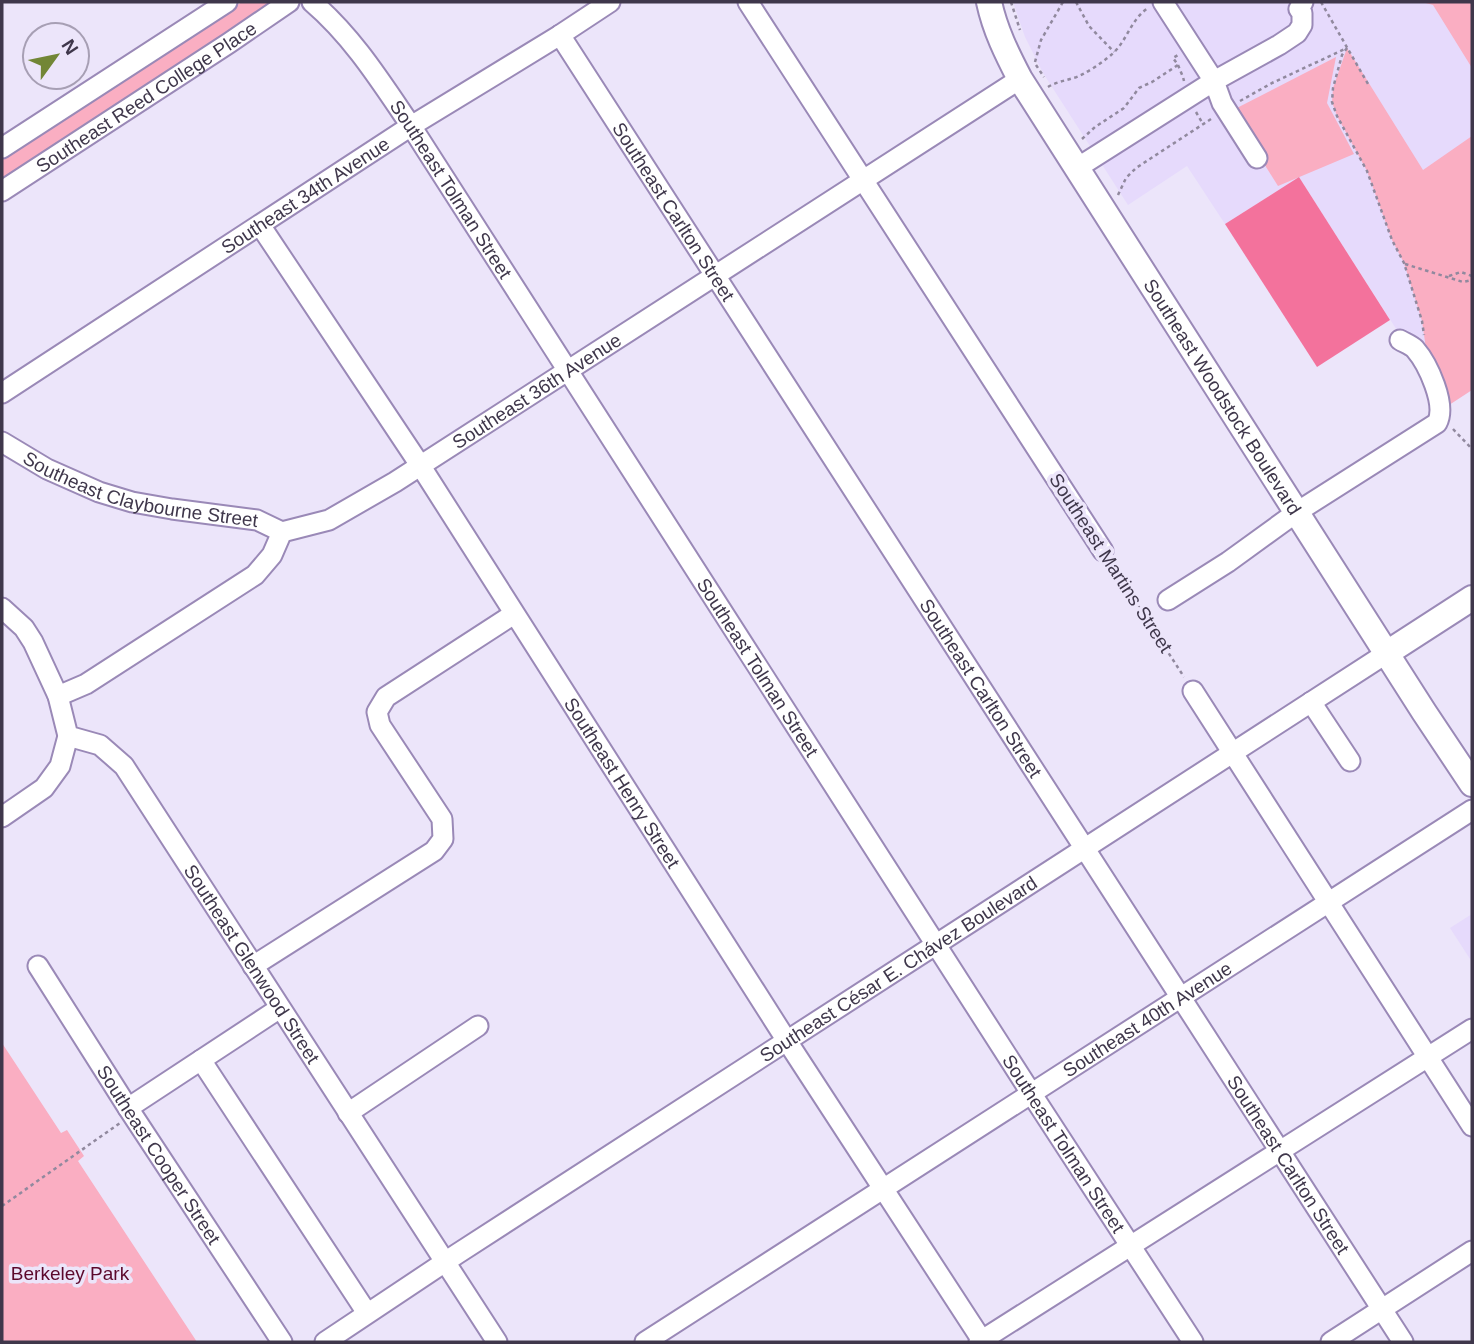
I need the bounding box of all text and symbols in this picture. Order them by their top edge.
street label: Southeast Reed College Place [32,17,260,177]
north arrow [21,21,91,91]
text: N [57,36,82,58]
street label: Southeast Tolman Street [386,96,517,283]
street label: Southeast Carlton Street [609,118,739,305]
street label: Southeast 34th Avenue [217,133,393,258]
street label: Southeast Woodstock Boulevard [1140,275,1306,518]
street label: Southeast 36th Avenue [448,329,625,453]
street label: Southeast Claybourne Street [20,447,260,531]
street label: Southeast Martins Street [1045,470,1177,657]
street label: Southeast Tolman Street [693,574,823,761]
street label: Southeast Carlton Street [916,595,1047,782]
street label: Southeast Henry Street [560,694,685,872]
street label: Southeast Glenwood Street [180,861,325,1068]
street label: Southeast César E. Chávez Boulevard [756,872,1041,1066]
street label: Southeast 40th Avenue [1059,957,1235,1081]
street label: Southeast Tolman Street [999,1050,1130,1237]
street label: Southeast Cooper Street [93,1061,225,1248]
street label: Southeast Carlton Street [1223,1071,1354,1258]
park label: Berkeley Park [11,1263,130,1284]

